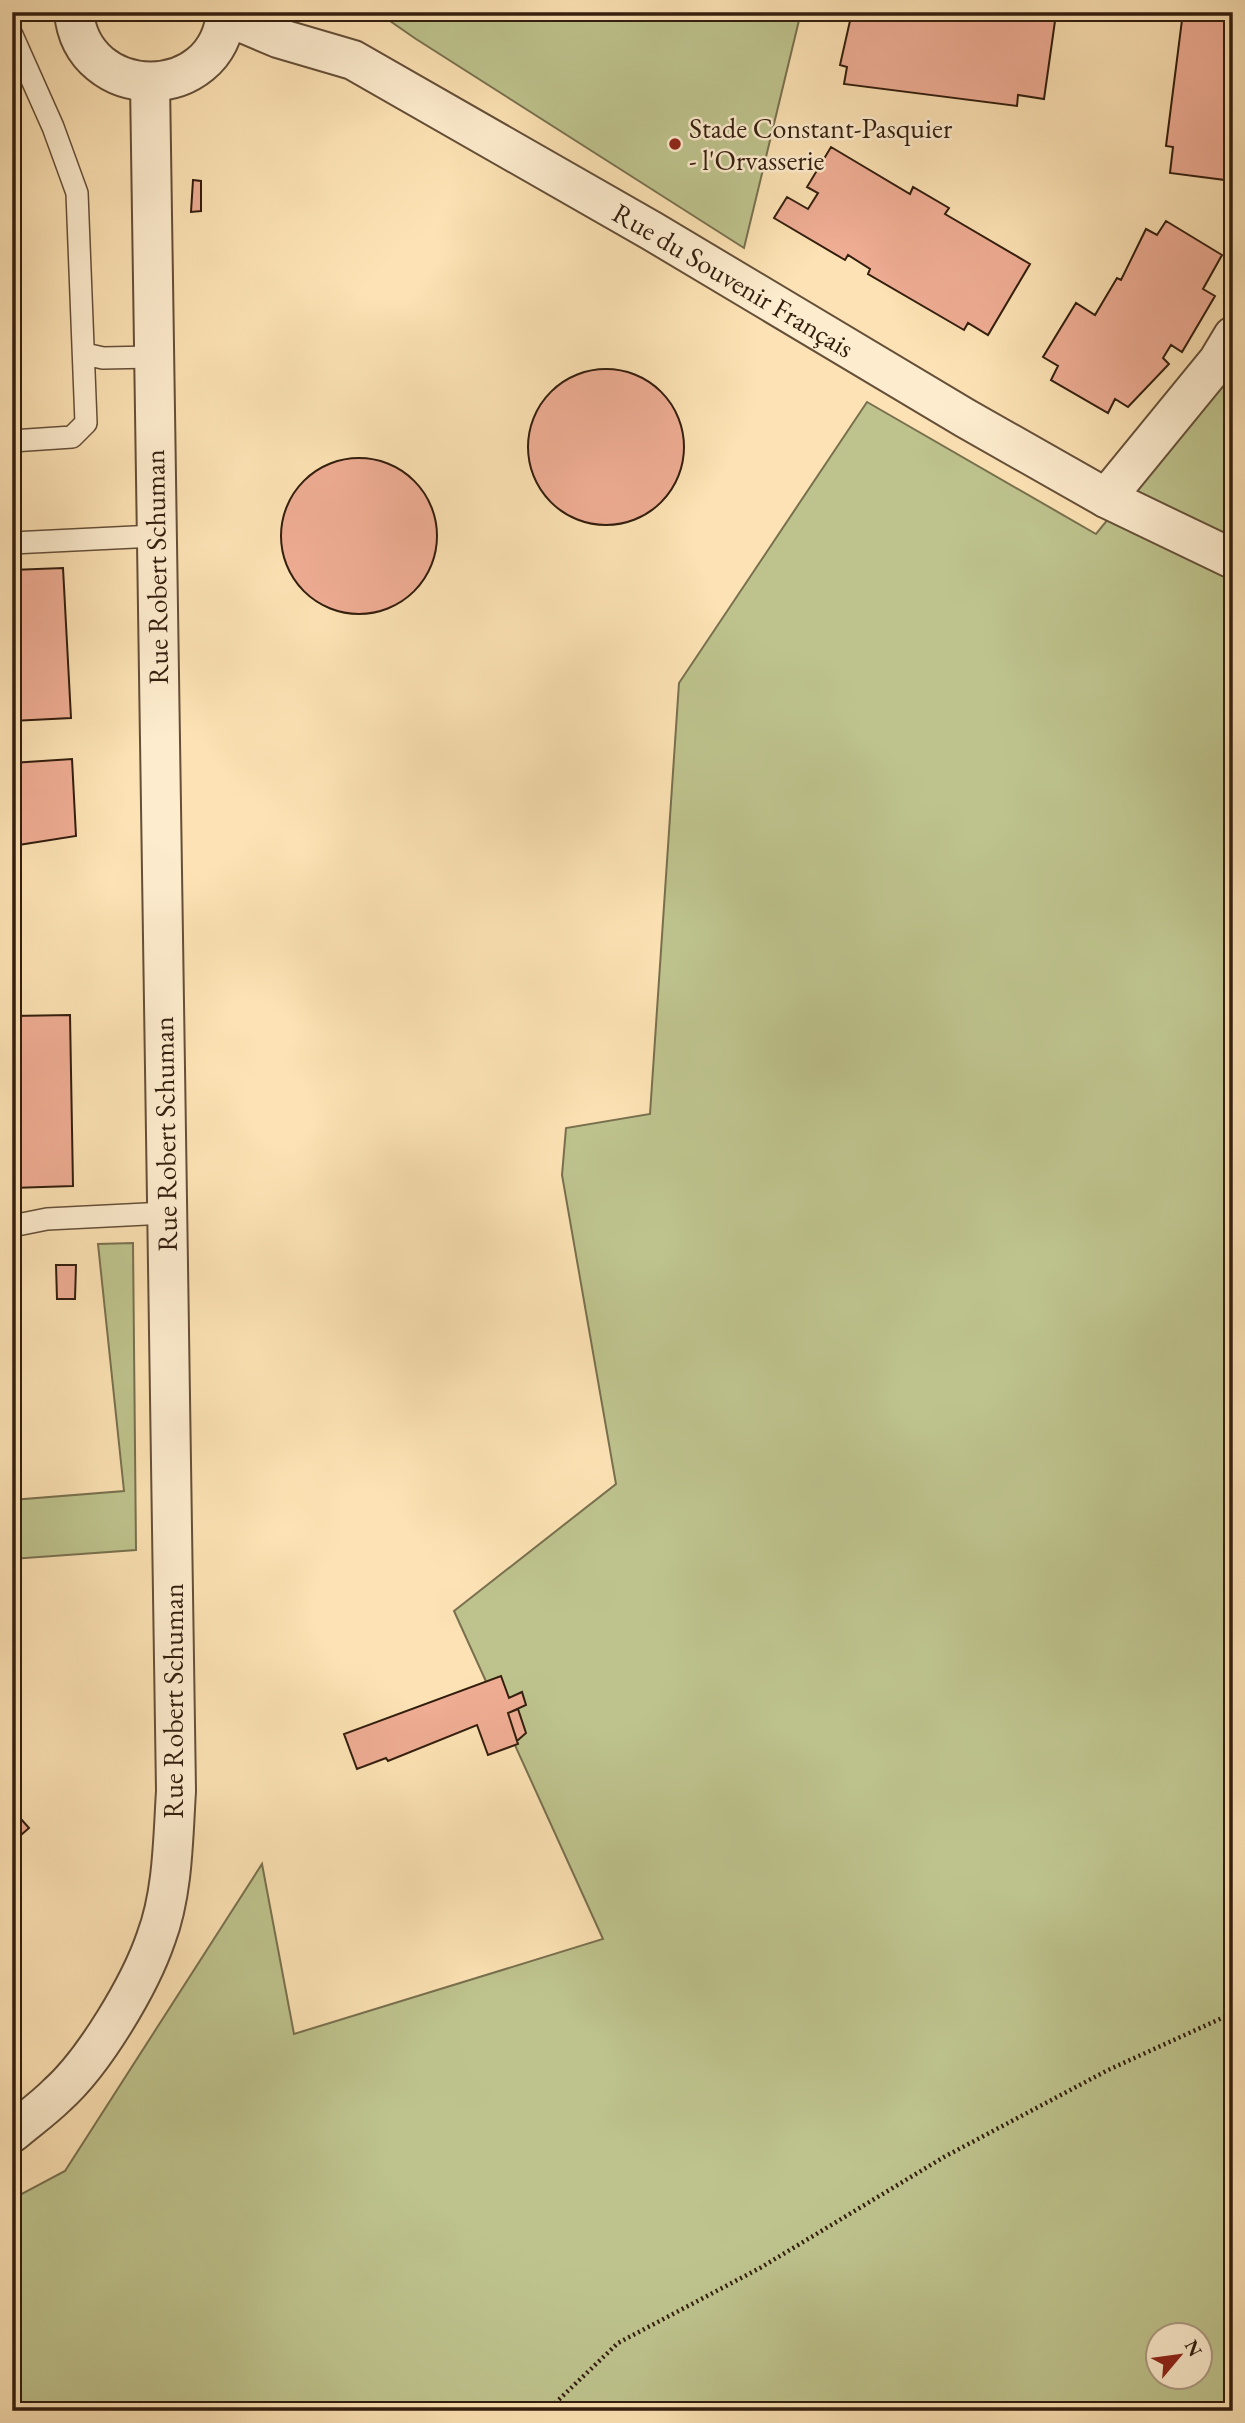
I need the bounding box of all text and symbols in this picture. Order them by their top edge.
place label: Stade Constant-Pasquier - l'Orvasserie [689,110,953,178]
marker: Stade Constant-Pasquier - l'Orvasserie [667,136,683,152]
street label: Rue du Souvenir Français [606,194,861,366]
street label: Rue Robert Schuman [136,449,176,685]
street label: Rue Robert Schuman [145,1016,185,1252]
street label: Rue Robert Schuman [155,1583,191,1819]
north arrow [1144,2322,1214,2392]
text: N [1179,2335,1208,2361]

